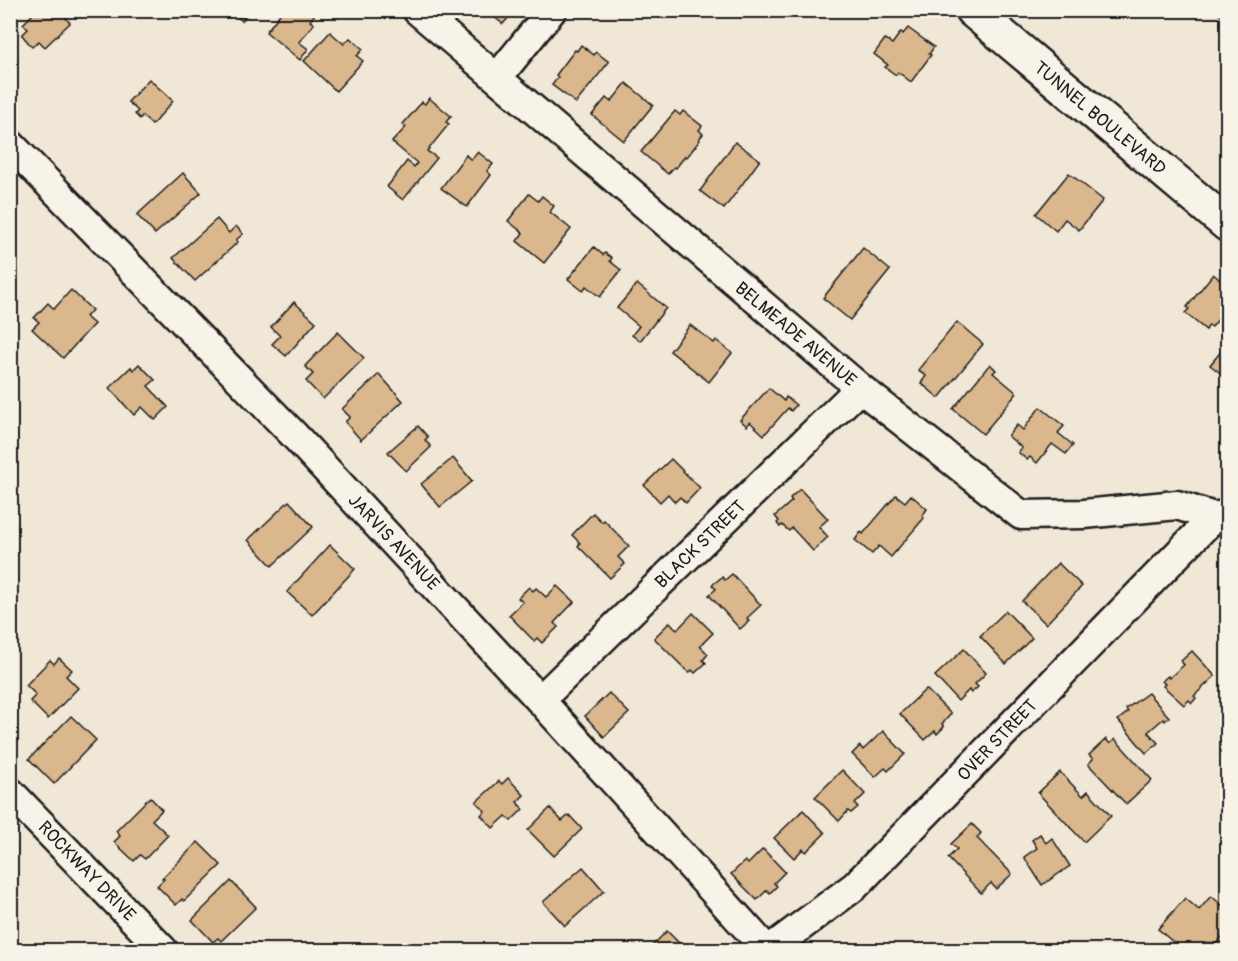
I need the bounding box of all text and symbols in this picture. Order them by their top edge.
street label: TUNNEL BOULEVARD [1029,56,1170,180]
street label: BELMEADE AVENUE [730,277,861,392]
street label: JARVIS AVENUE [343,489,444,596]
street label: BLACK STREET [650,495,751,593]
street label: OVER STREET [952,694,1042,786]
street label: ROCKWAY DRIVE [33,816,140,926]

